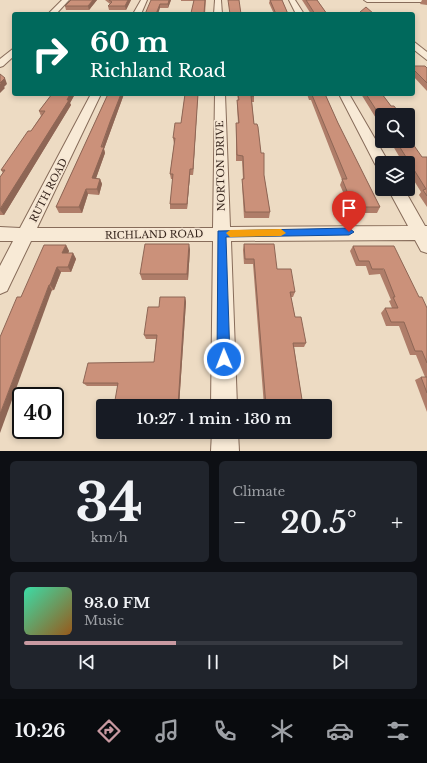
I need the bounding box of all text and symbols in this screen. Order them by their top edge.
text: 60 m [90,25,168,60]
icon: right [24,28,76,80]
text: Richland Road [90,60,226,82]
map controls [375,108,415,196]
button: search [375,108,415,148]
street label: NORTON DRIVE [213,120,228,212]
street label: RUTH ROAD [27,156,70,224]
button: layers [375,156,415,196]
pin [332,191,366,232]
icon: arrive [338,197,360,219]
street label: RICHLAND ROAD [105,227,203,242]
position arrow [203,338,245,380]
speed limit sign: 40 [12,387,64,439]
text: 10:27 · 1 min · 130 m [137,409,291,428]
text: 34 [75,471,143,535]
text: Climate [233,483,285,500]
text: 20.5° [280,504,357,541]
text: − [233,509,246,536]
text: + [391,509,403,536]
text: km/h [91,529,128,546]
text: 93.0 FM [84,593,150,612]
text: Music [84,612,124,629]
icon: previous [76,651,98,673]
icon: pause [202,651,224,673]
icon: next [329,651,351,673]
icon: directions [95,717,123,745]
icon: music [153,717,181,745]
icon: phone [211,717,239,745]
icon: climate [268,717,296,745]
icon: car [326,717,354,745]
icon: filters [384,717,412,745]
text: 10:26 [15,720,65,742]

